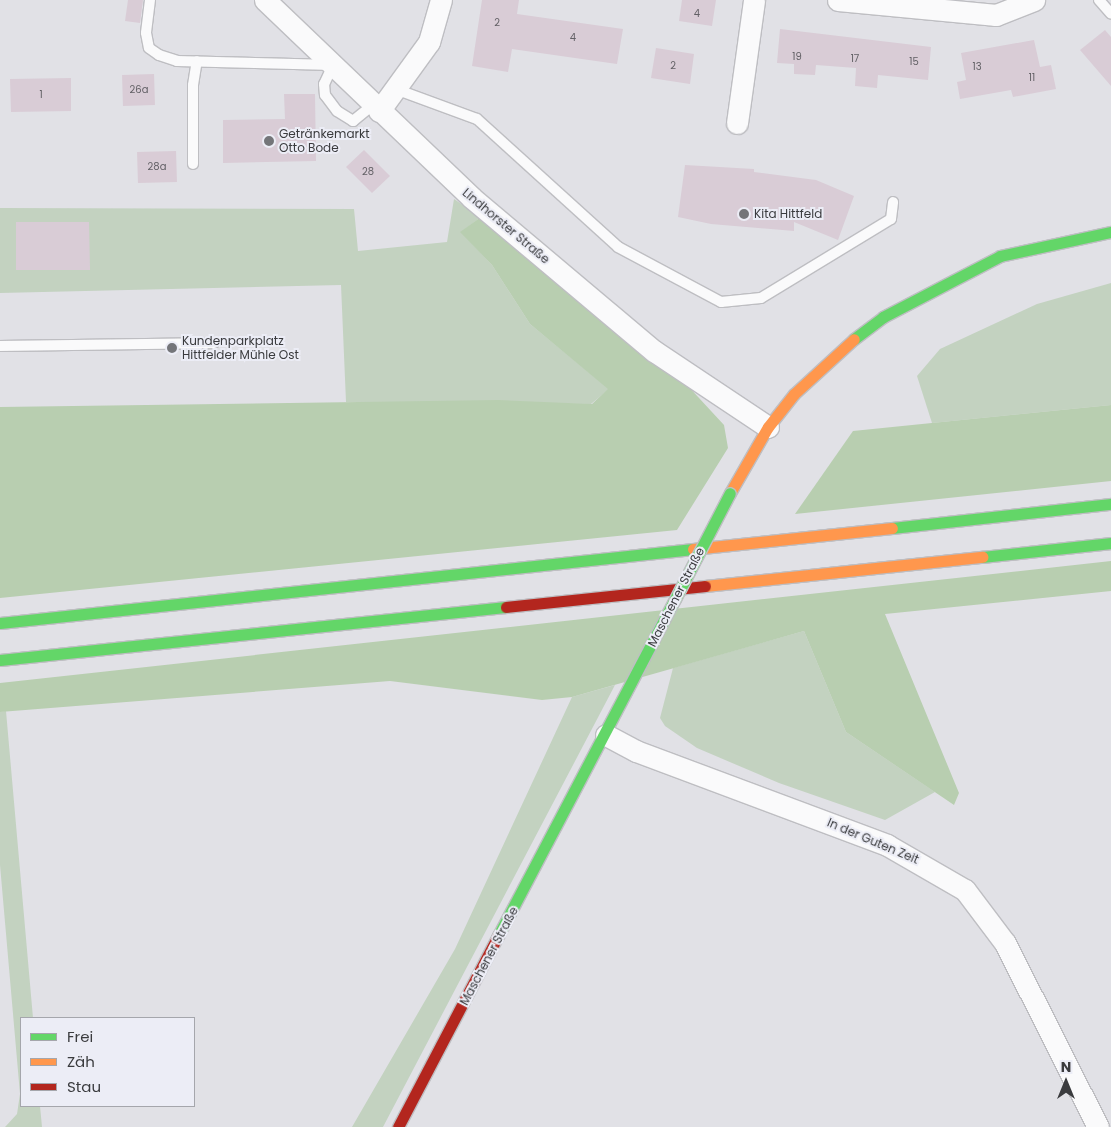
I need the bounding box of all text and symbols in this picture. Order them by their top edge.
house number: 4 [694,8,700,20]
house number: 2 [494,17,500,29]
house number: 4 [570,32,576,44]
house number: 19 [792,51,802,63]
house number: 17 [851,53,859,65]
house number: 15 [909,56,919,68]
house number: 2 [670,60,676,72]
house number: 13 [972,61,982,73]
house number: 11 [1029,72,1035,84]
house number: 26a [130,84,148,96]
house number: 1 [39,89,43,101]
place label: Getränkemarkt Otto Bode [279,127,370,155]
marker: Getränkemarkt Otto Bode [263,135,275,147]
house number: 28a [148,161,166,173]
house number: 28 [362,166,374,178]
street label: Lindhorster Straße [460,185,552,267]
place label: Kita Hittfeld [754,207,822,221]
marker: Kita Hittfeld [738,208,750,220]
place label: Kundenparkplatz Hittfelder Mühle Ost [182,334,299,362]
marker: Kundenparkplatz Hittfelder Mühle Ost [166,342,178,354]
street label: Maschener Straße [645,545,707,649]
street label: In der Guten Zeit [825,815,921,867]
street label: Maschener Straße [457,904,521,1008]
legend [20,1017,195,1107]
text: Frei [67,1026,93,1047]
text: Zäh [67,1051,95,1072]
north arrow [1041,1057,1091,1107]
text: N [1061,1057,1071,1077]
text: Stau [67,1076,101,1097]

